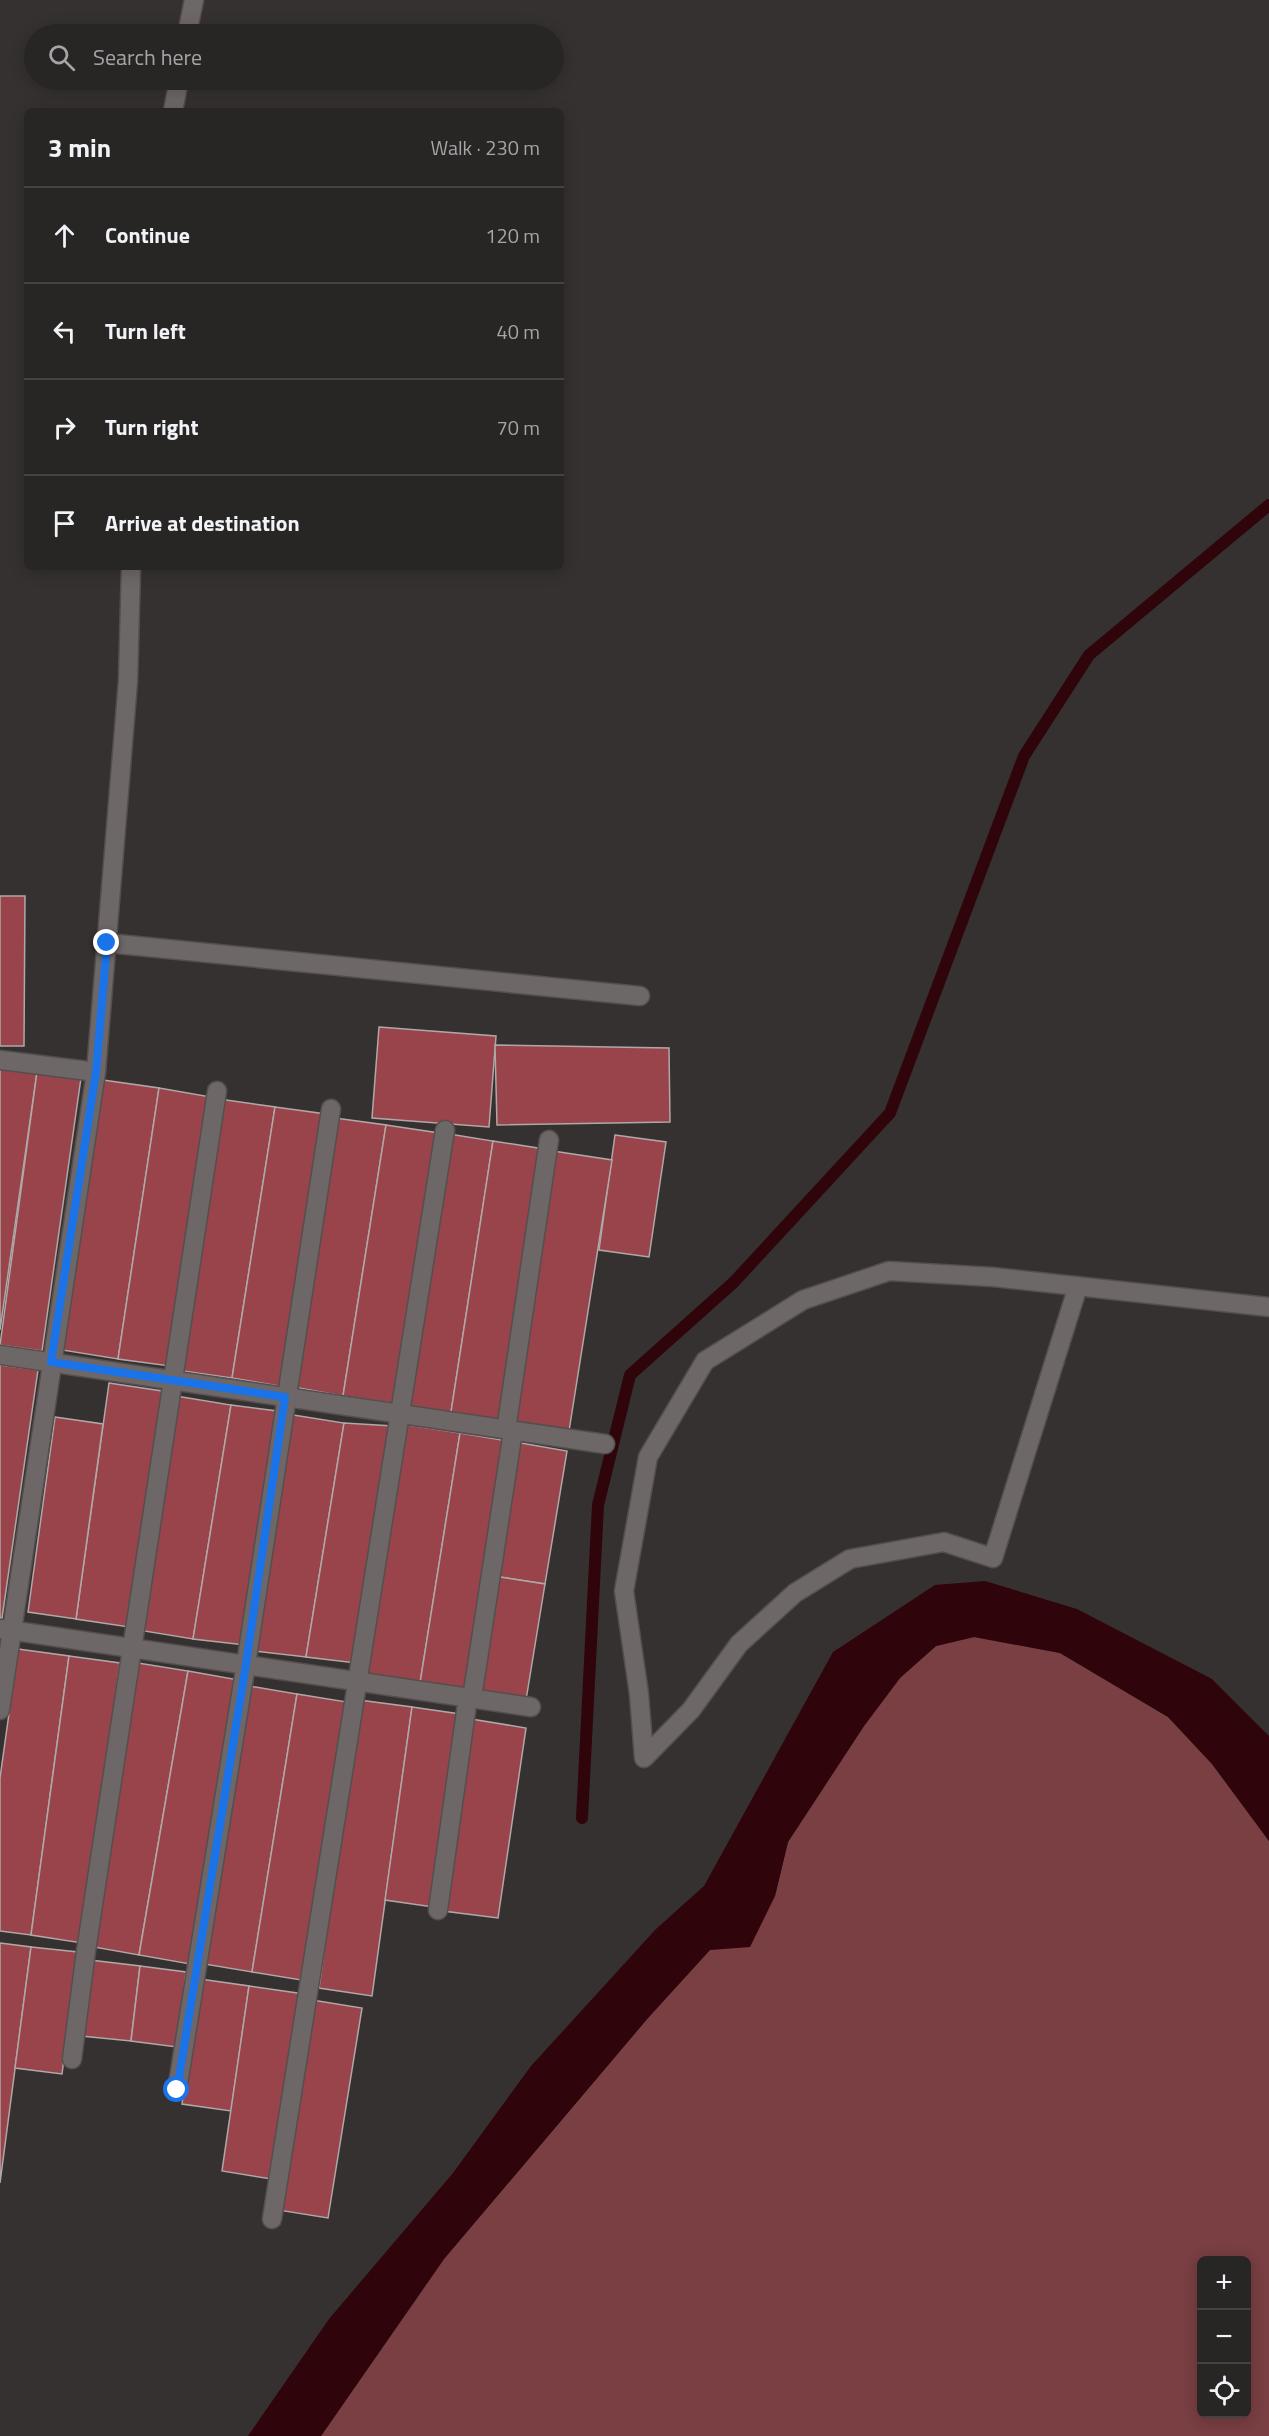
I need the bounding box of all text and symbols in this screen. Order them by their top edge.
search box [24,24,564,90]
text: Search here [93,40,202,74]
icon: search [45,41,78,74]
text: 3 min [48,128,111,167]
text: Walk · 230 m [431,132,540,163]
text: Continue [105,218,190,252]
icon: ahead [48,219,81,252]
text: 120 m [485,220,540,251]
text: Turn left [105,314,186,348]
icon: left [48,315,81,348]
text: 40 m [496,316,540,347]
text: Turn right [105,410,199,444]
icon: right [48,411,81,444]
text: 70 m [496,412,540,443]
text: Arrive at destination [105,506,300,540]
icon: arrive [48,507,81,540]
route end [93,929,119,955]
route start [163,2076,189,2102]
map controls [1197,2256,1251,2418]
button: + [1197,2256,1251,2310]
button: − [1197,2310,1251,2364]
button: locate [1197,2364,1251,2418]

